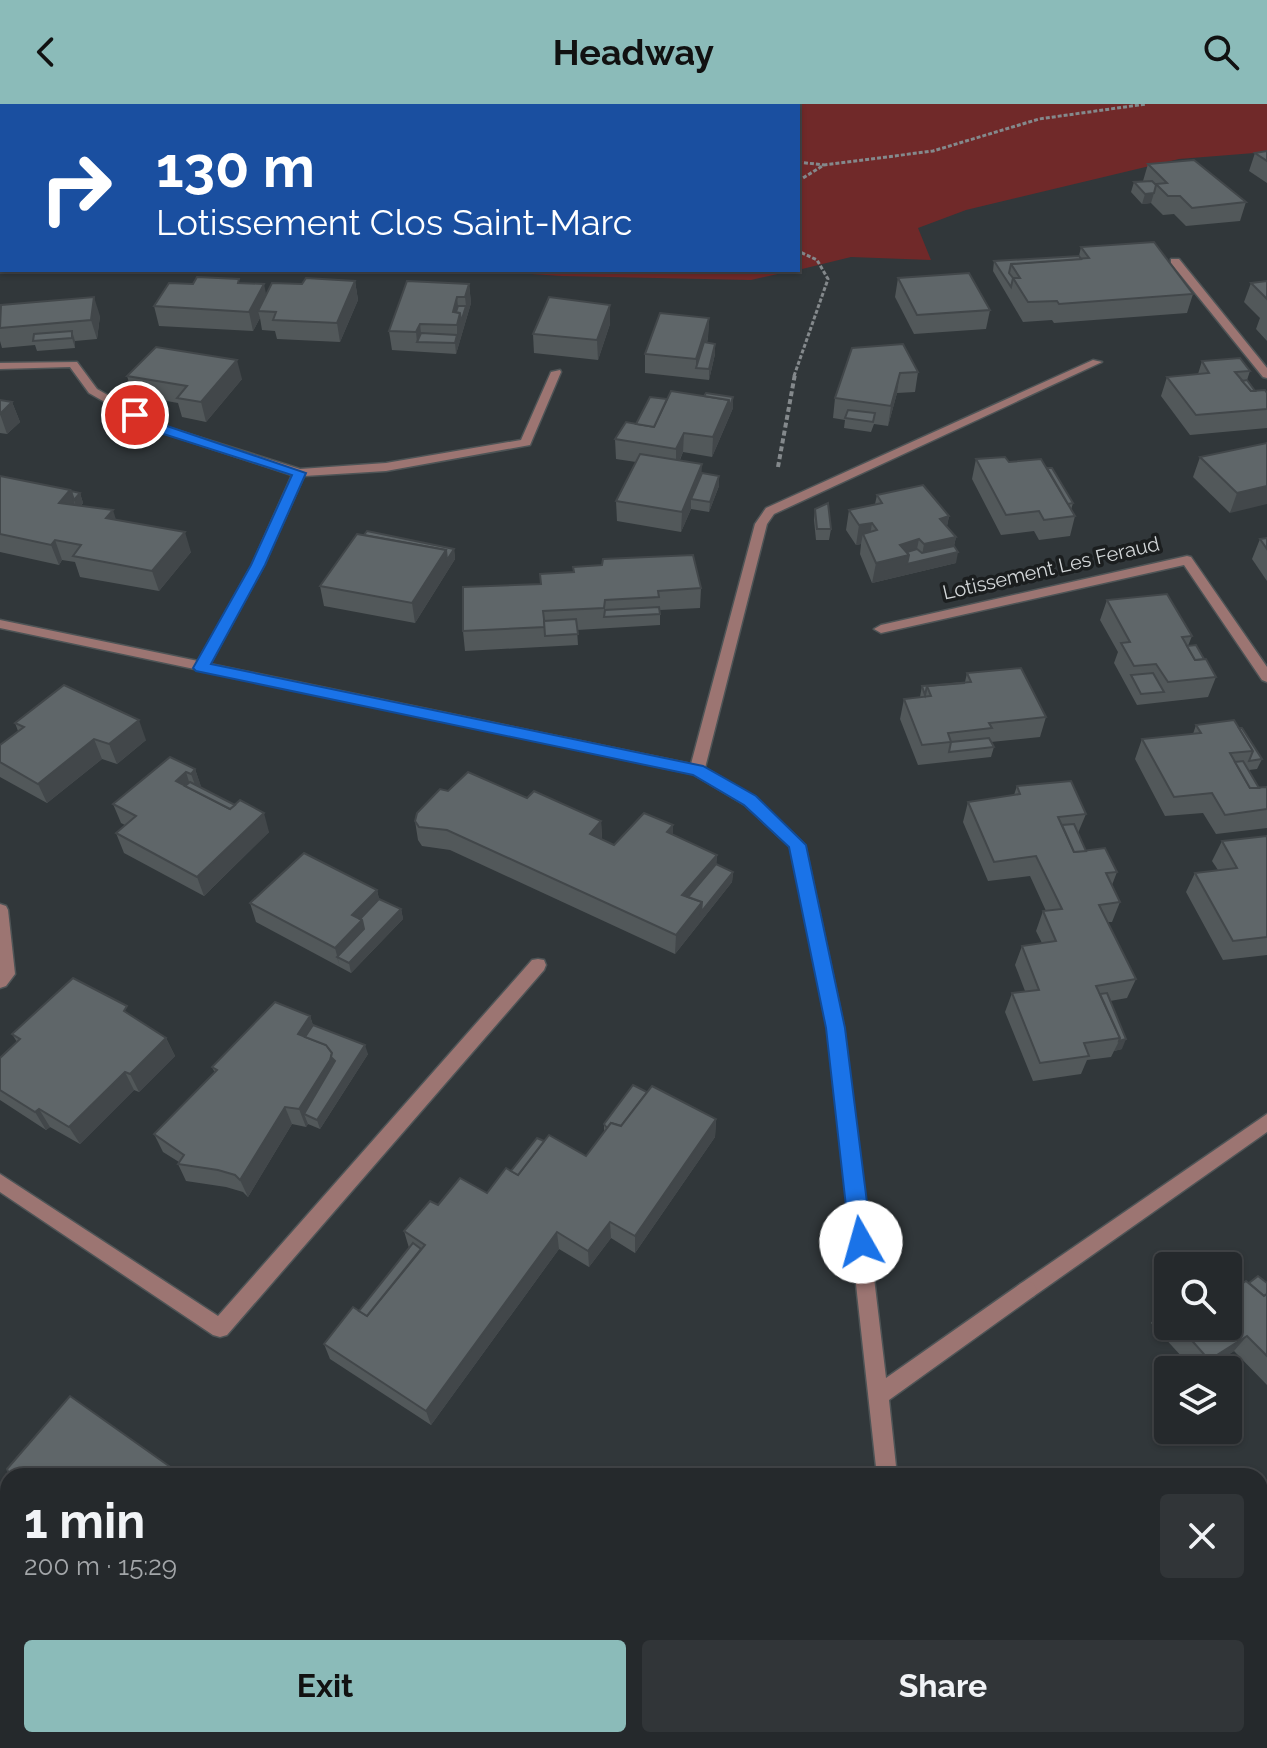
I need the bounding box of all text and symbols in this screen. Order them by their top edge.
icon: back [24,30,68,74]
icon: search [1199,30,1243,74]
text: Headway [553,31,714,73]
text: 130 m [156,134,315,200]
icon: right [24,136,128,240]
text: Lotissement Clos Saint-Marc [156,201,632,243]
pin [101,381,169,449]
icon: arrive [113,393,157,437]
street label: Lotissement Les Feraud [940,531,1162,605]
position arrow [819,1200,903,1284]
map controls [1154,1252,1242,1444]
button: search [1154,1252,1242,1340]
button: layers [1154,1356,1242,1444]
text: 1 min [24,1493,145,1549]
button: close [1160,1494,1244,1578]
text: 200 m · 15:29 [24,1551,177,1581]
button: Exit [24,1640,626,1732]
button: Share [642,1640,1244,1732]

